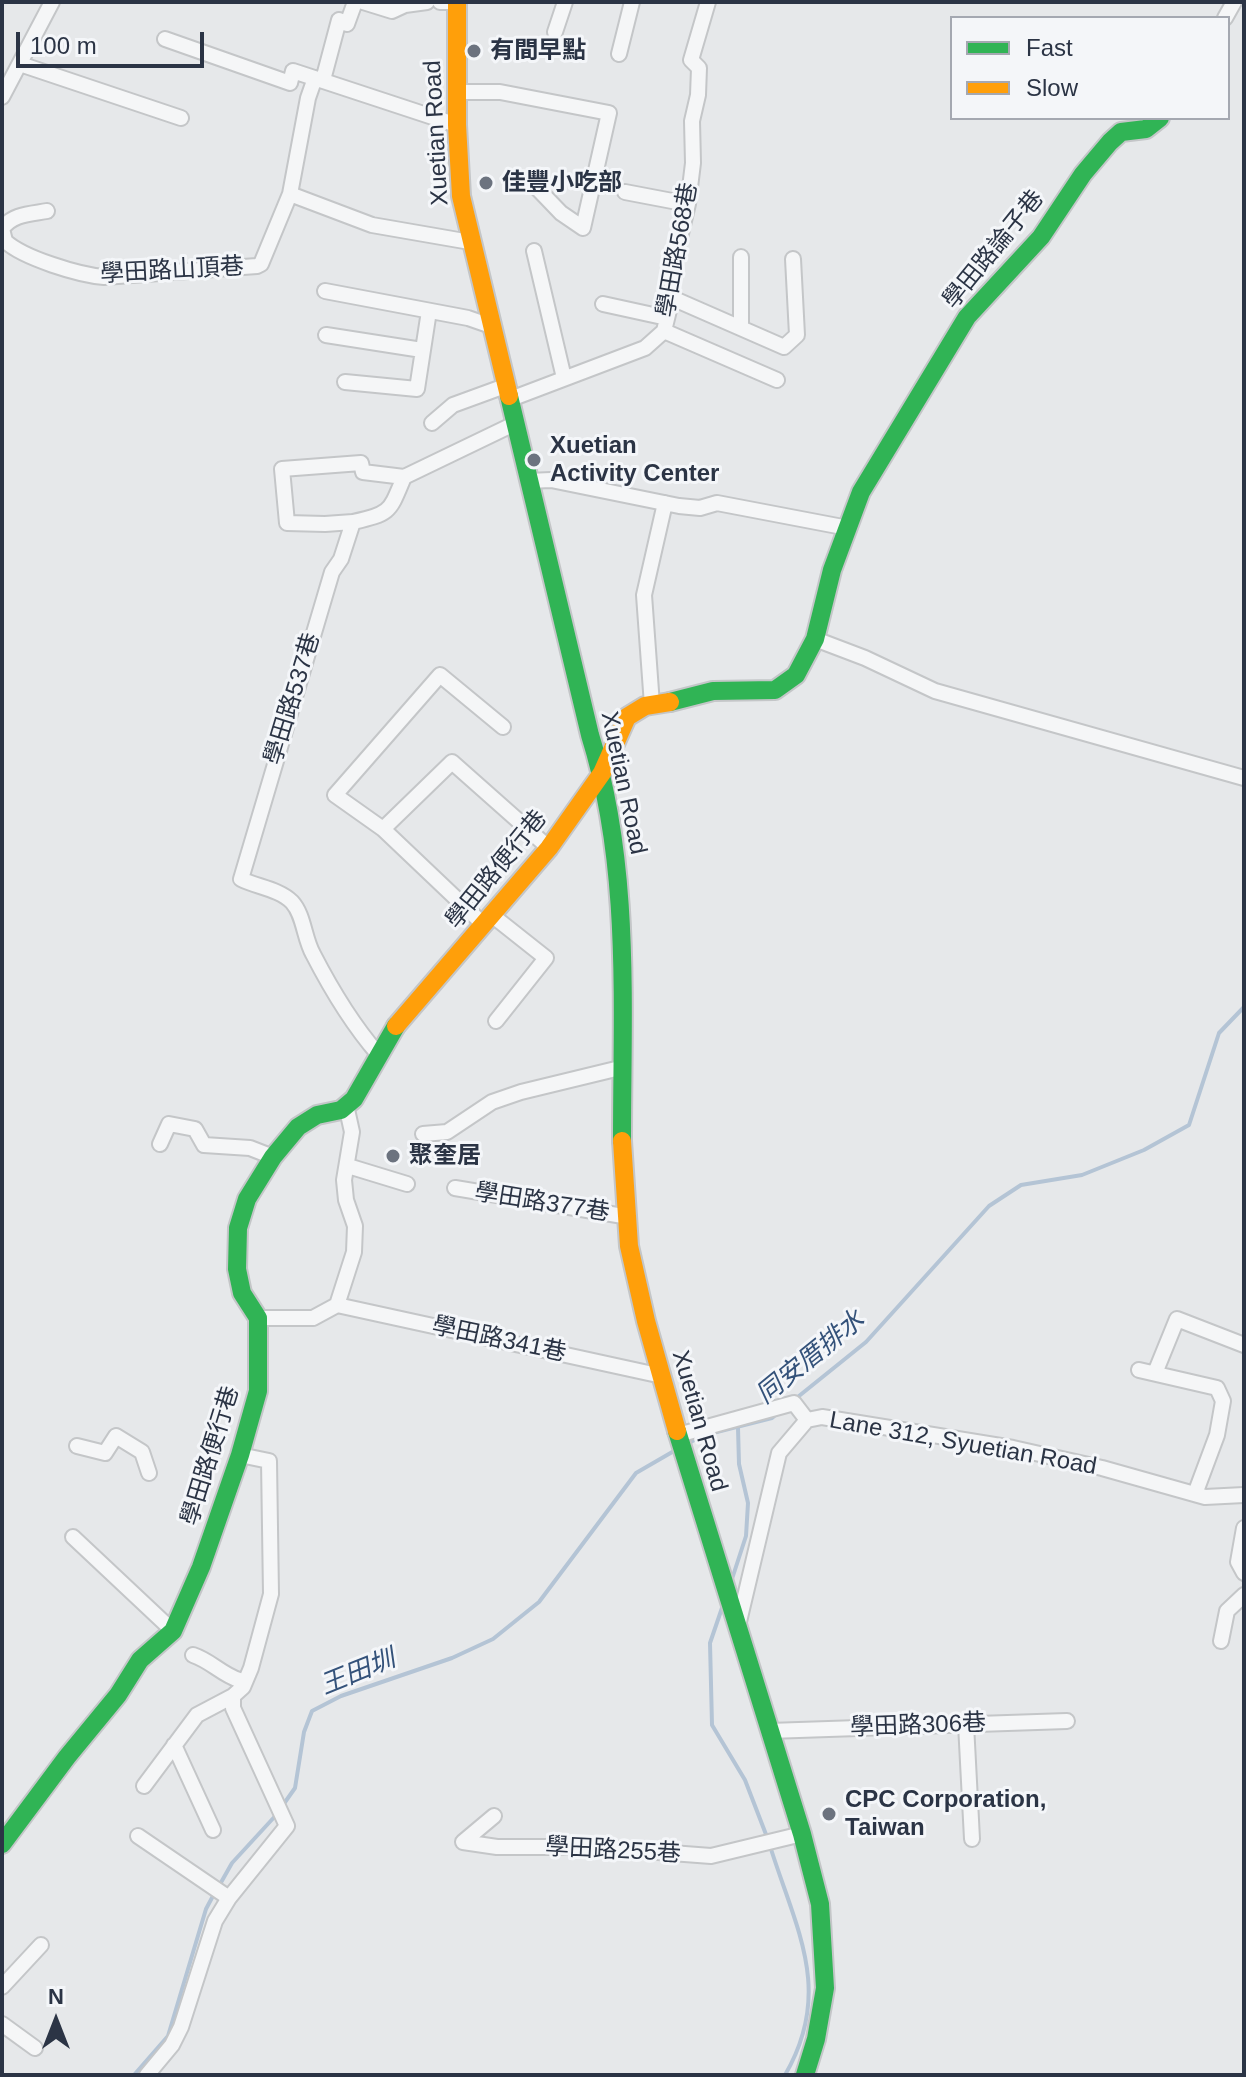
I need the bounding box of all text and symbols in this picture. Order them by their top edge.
scale bar [20,16,208,66]
legend [950,16,1230,120]
text: 100 m [30,32,97,59]
text: Fast [1026,34,1073,61]
place label: 有間早點 [490,37,586,65]
marker: 有間早點 [465,42,483,60]
street label: Xuetian Road [419,60,455,206]
text: Slow [1026,74,1078,101]
place label: 佳豐小吃部 [502,169,622,197]
marker: 佳豐小吃部 [477,174,495,192]
street label: 學田路568巷 [652,181,704,319]
street label: 學田路論子巷 [937,185,1051,315]
street label: 學田路山頂巷 [99,253,245,289]
place label: Xuetian Activity Center [550,432,719,488]
marker: Xuetian Activity Center [525,451,543,469]
street label: 學田路537巷 [259,630,327,768]
street label: Xuetian Road [594,709,652,857]
street label: 學田路便行巷 [440,805,554,935]
place label: 聚奎居 [409,1142,481,1170]
marker: 聚奎居 [384,1147,402,1165]
street label: 學田路377巷 [473,1178,611,1228]
water label: 同安厝排水 [751,1305,871,1411]
street label: 學田路341巷 [429,1312,569,1368]
street label: Xuetian Road [665,1347,733,1495]
street label: 學田路便行巷 [176,1383,246,1529]
street label: Lane 312, Syuetian Road [827,1406,1099,1482]
water label: 王田圳 [316,1644,400,1702]
street label: 學田路306巷 [850,1709,986,1743]
place label: CPC Corporation, Taiwan [845,1786,1046,1842]
marker: CPC Corporation, Taiwan [820,1805,838,1823]
street label: 學田路255巷 [544,1833,682,1869]
north arrow [16,1981,96,2061]
text: N [48,1984,64,2009]

